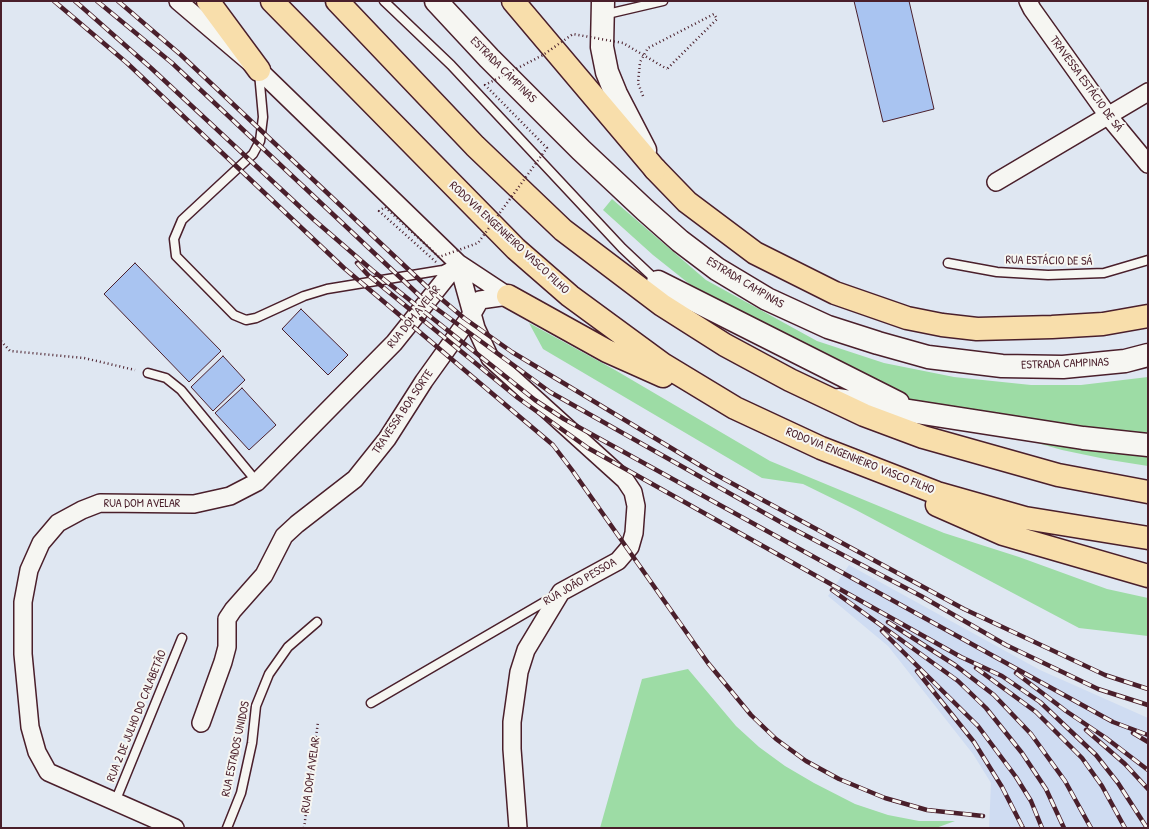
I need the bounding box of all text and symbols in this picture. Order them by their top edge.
street label: TRAVESSA ESTÁCIO DE SÁ [1046,33,1126,135]
street label: ESTRADA CAMPINAS [467,34,539,106]
street label: RODOVIA ENGENHEIRO VASCO FILHO [446,179,572,297]
street label: RUA ESTÁCIO DE SÁ [1005,253,1093,269]
street label: ESTRADA CAMPINAS [704,254,786,312]
street label: RUA DOM AVELAR [384,283,444,351]
street label: ESTRADA CAMPINAS [1021,355,1109,373]
street label: TRAVESSA BOA SORTE [369,367,437,457]
street label: RODOVIA ENGENHEIRO VASCO FILHO [784,425,936,497]
street label: RUA DOM AVELAR [104,497,180,511]
street label: RUA JOÃO PESSOA [541,555,619,609]
street label: RUA 2 DE JULHO DO CALABETÃO [104,648,170,784]
street label: RUA ESTADOS UNIDOS [219,700,253,798]
street label: RUA DOM AVELAR [299,736,323,814]

